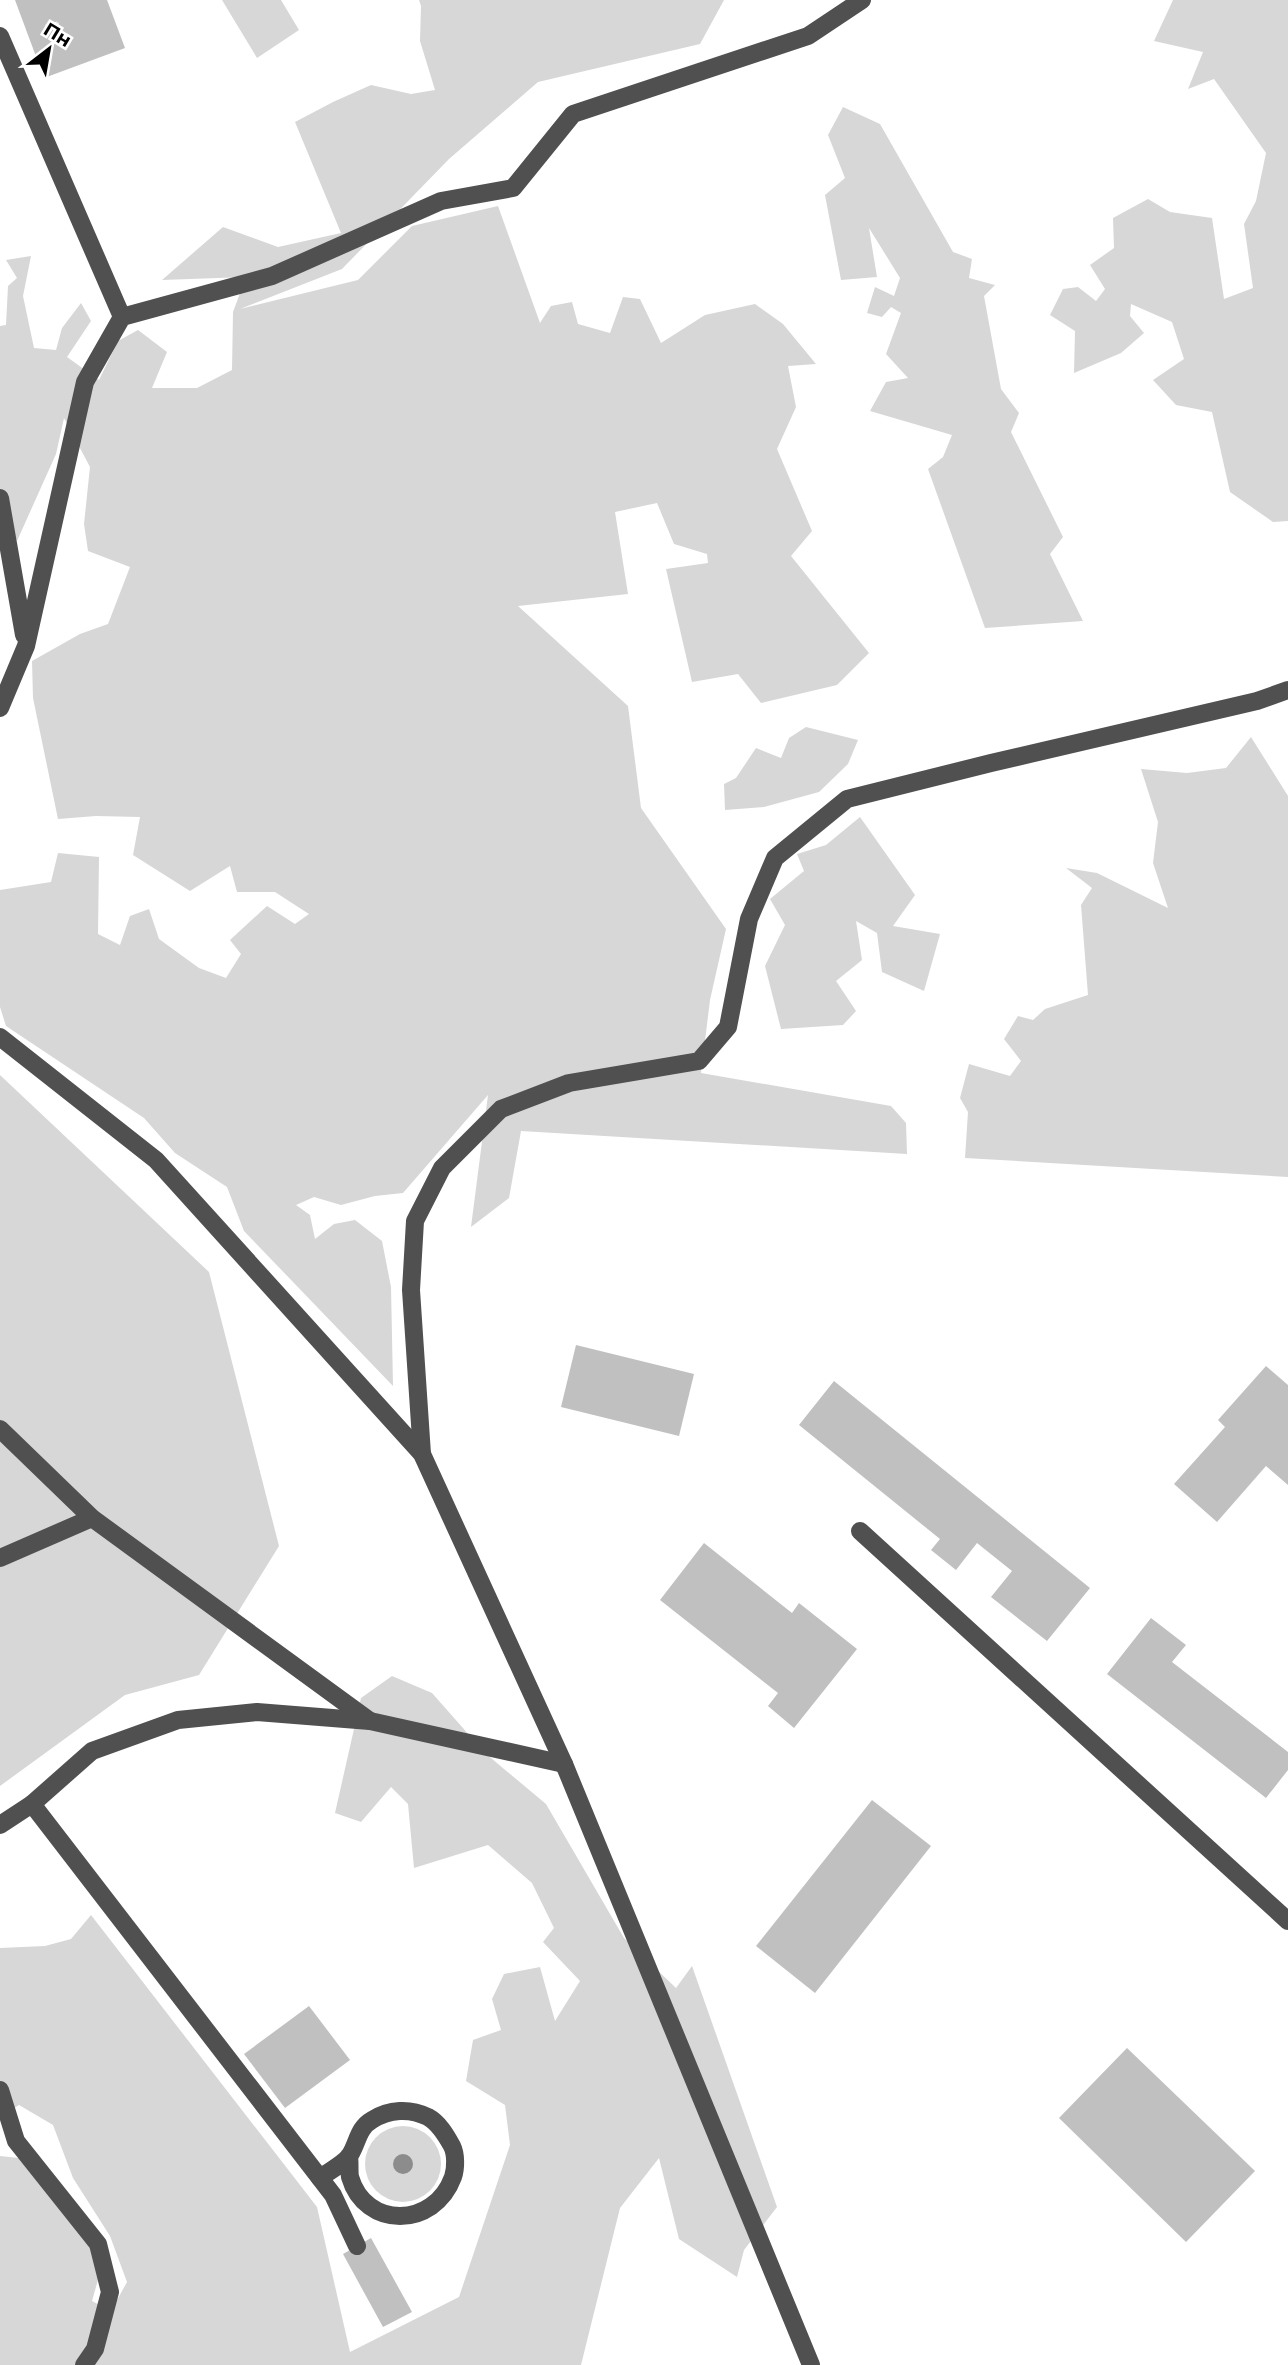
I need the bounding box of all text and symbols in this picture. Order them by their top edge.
north arrow [14,14,84,84]
text: Пн [39,18,76,52]

